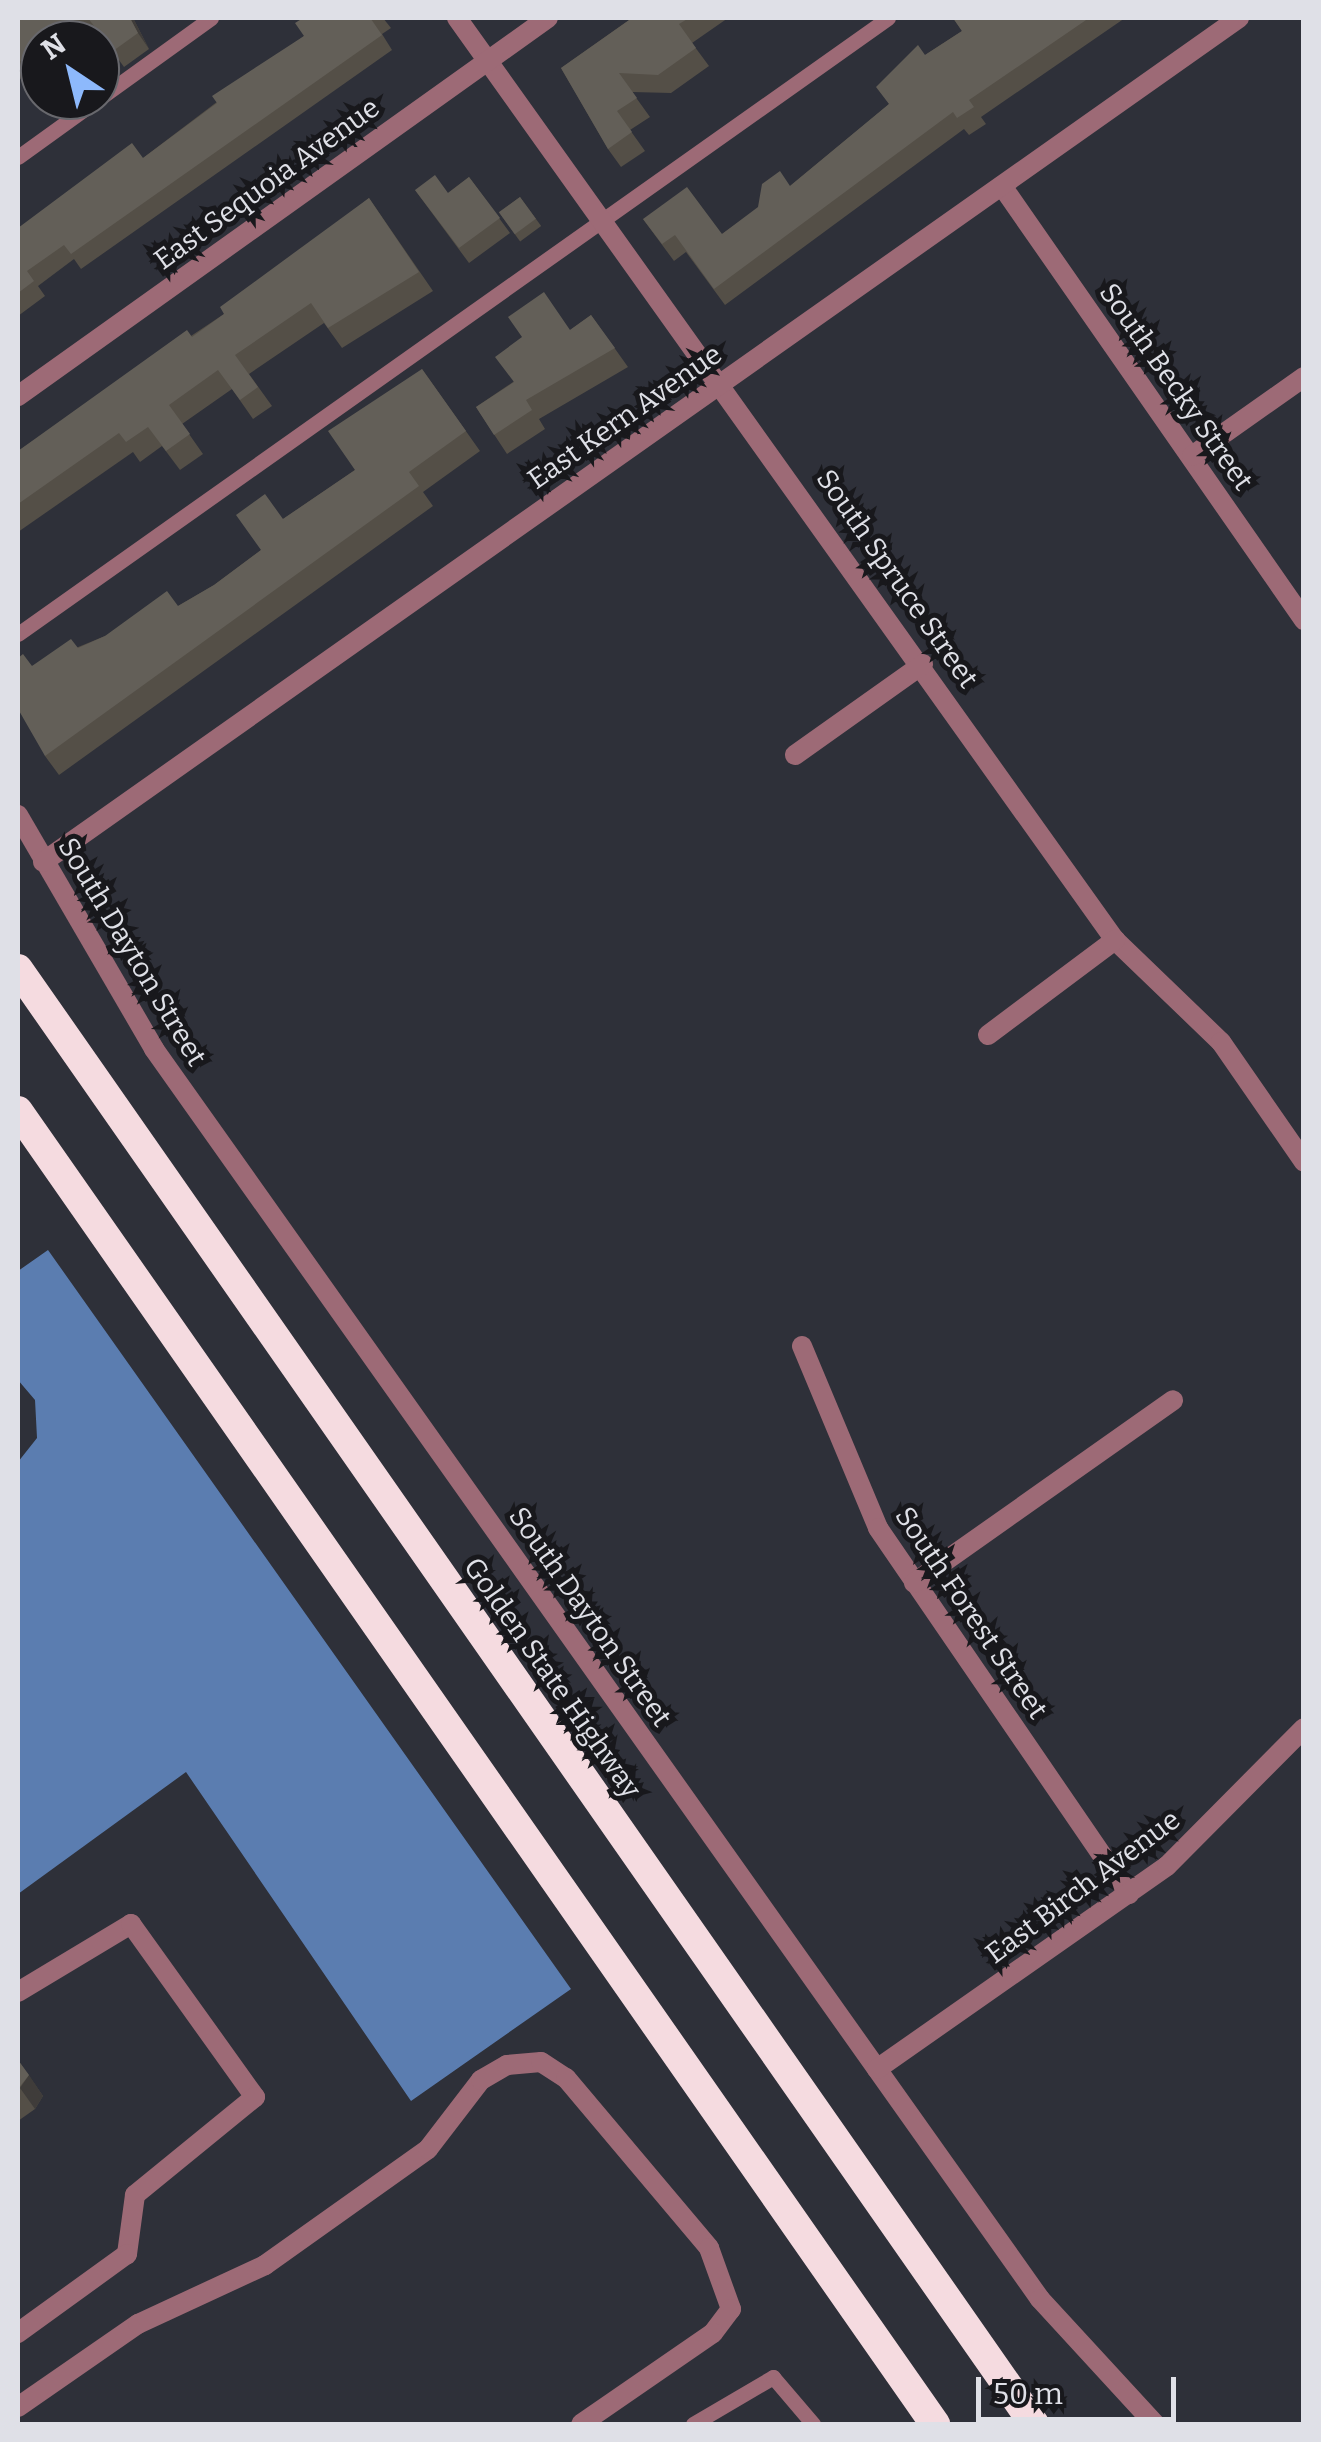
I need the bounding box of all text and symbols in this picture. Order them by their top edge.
north arrow [20,20,120,120]
text: N [35,27,72,66]
street label: East Sequoia Avenue [148,91,386,277]
street label: South Becky Street [1092,277,1260,497]
street label: East Kern Avenue [522,338,728,496]
street label: South Spruce Street [809,463,985,695]
street label: South Dayton Street [51,832,213,1072]
street label: South Dayton Street [502,1501,678,1733]
street label: South Forest Street [888,1501,1054,1725]
street label: Golden State Highway [456,1551,648,1805]
street label: East Birch Avenue [979,1803,1187,1971]
scale bar [981,2357,1181,2419]
text: 50 m [993,2376,1063,2412]

